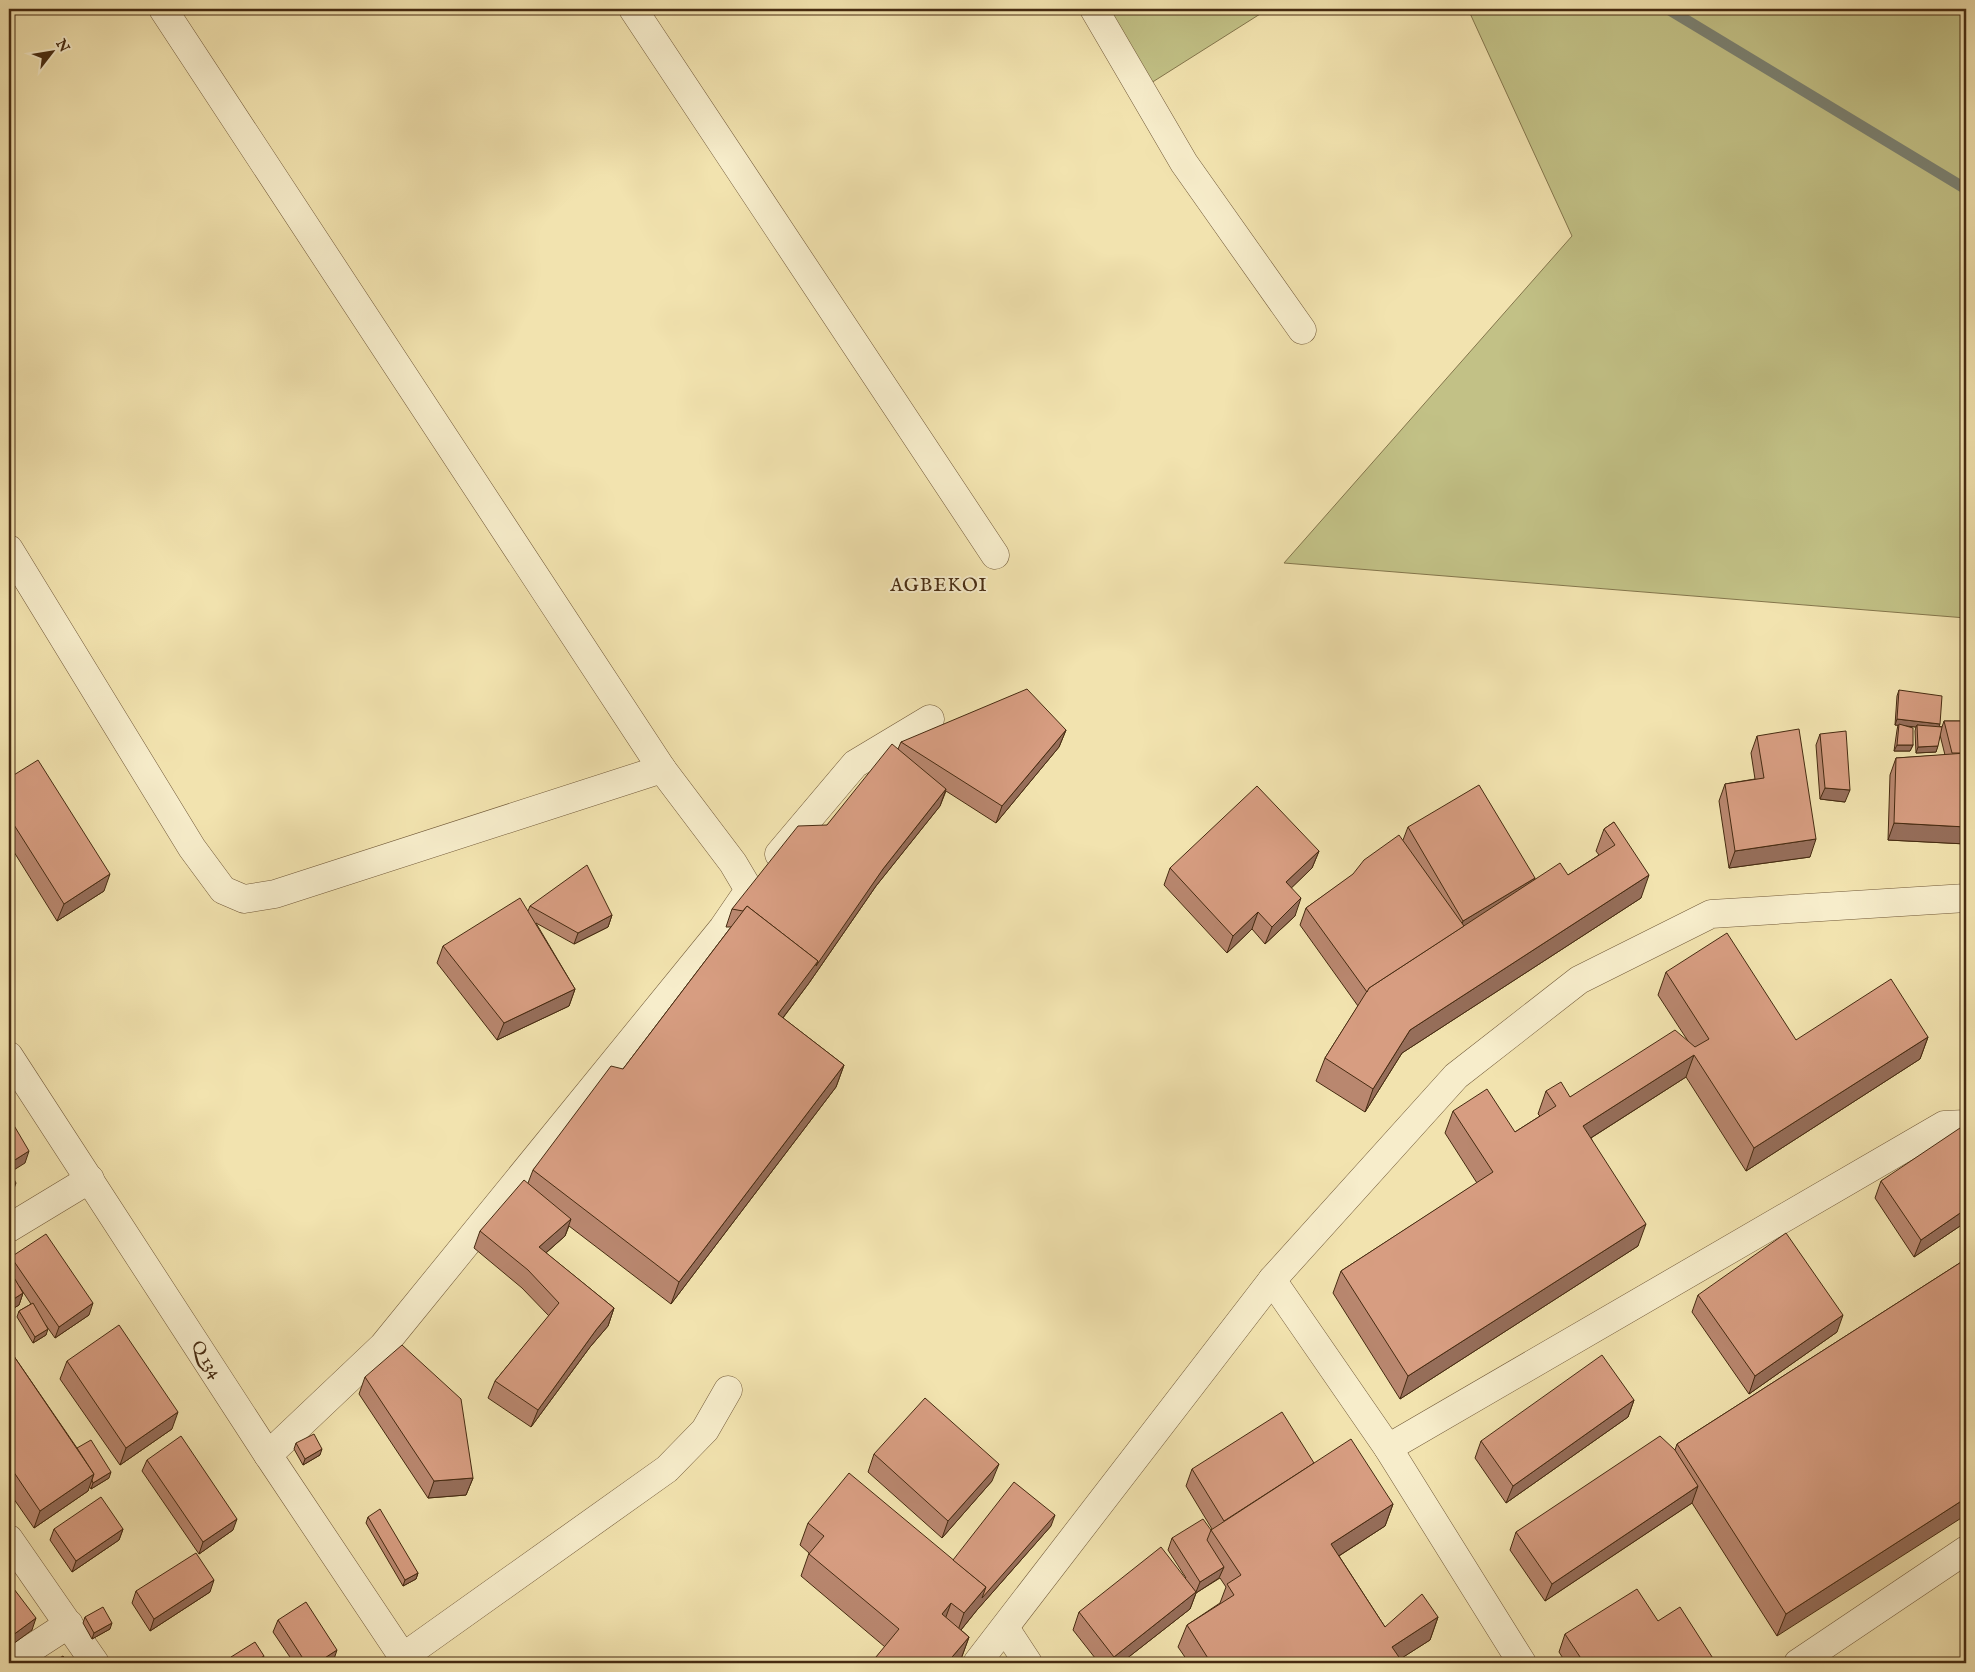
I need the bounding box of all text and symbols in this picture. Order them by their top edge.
north arrow [28,28,78,78]
text: N [51,35,73,56]
district label: AGBEKOI [889,574,988,598]
street label: Q 134 [185,1336,227,1383]

